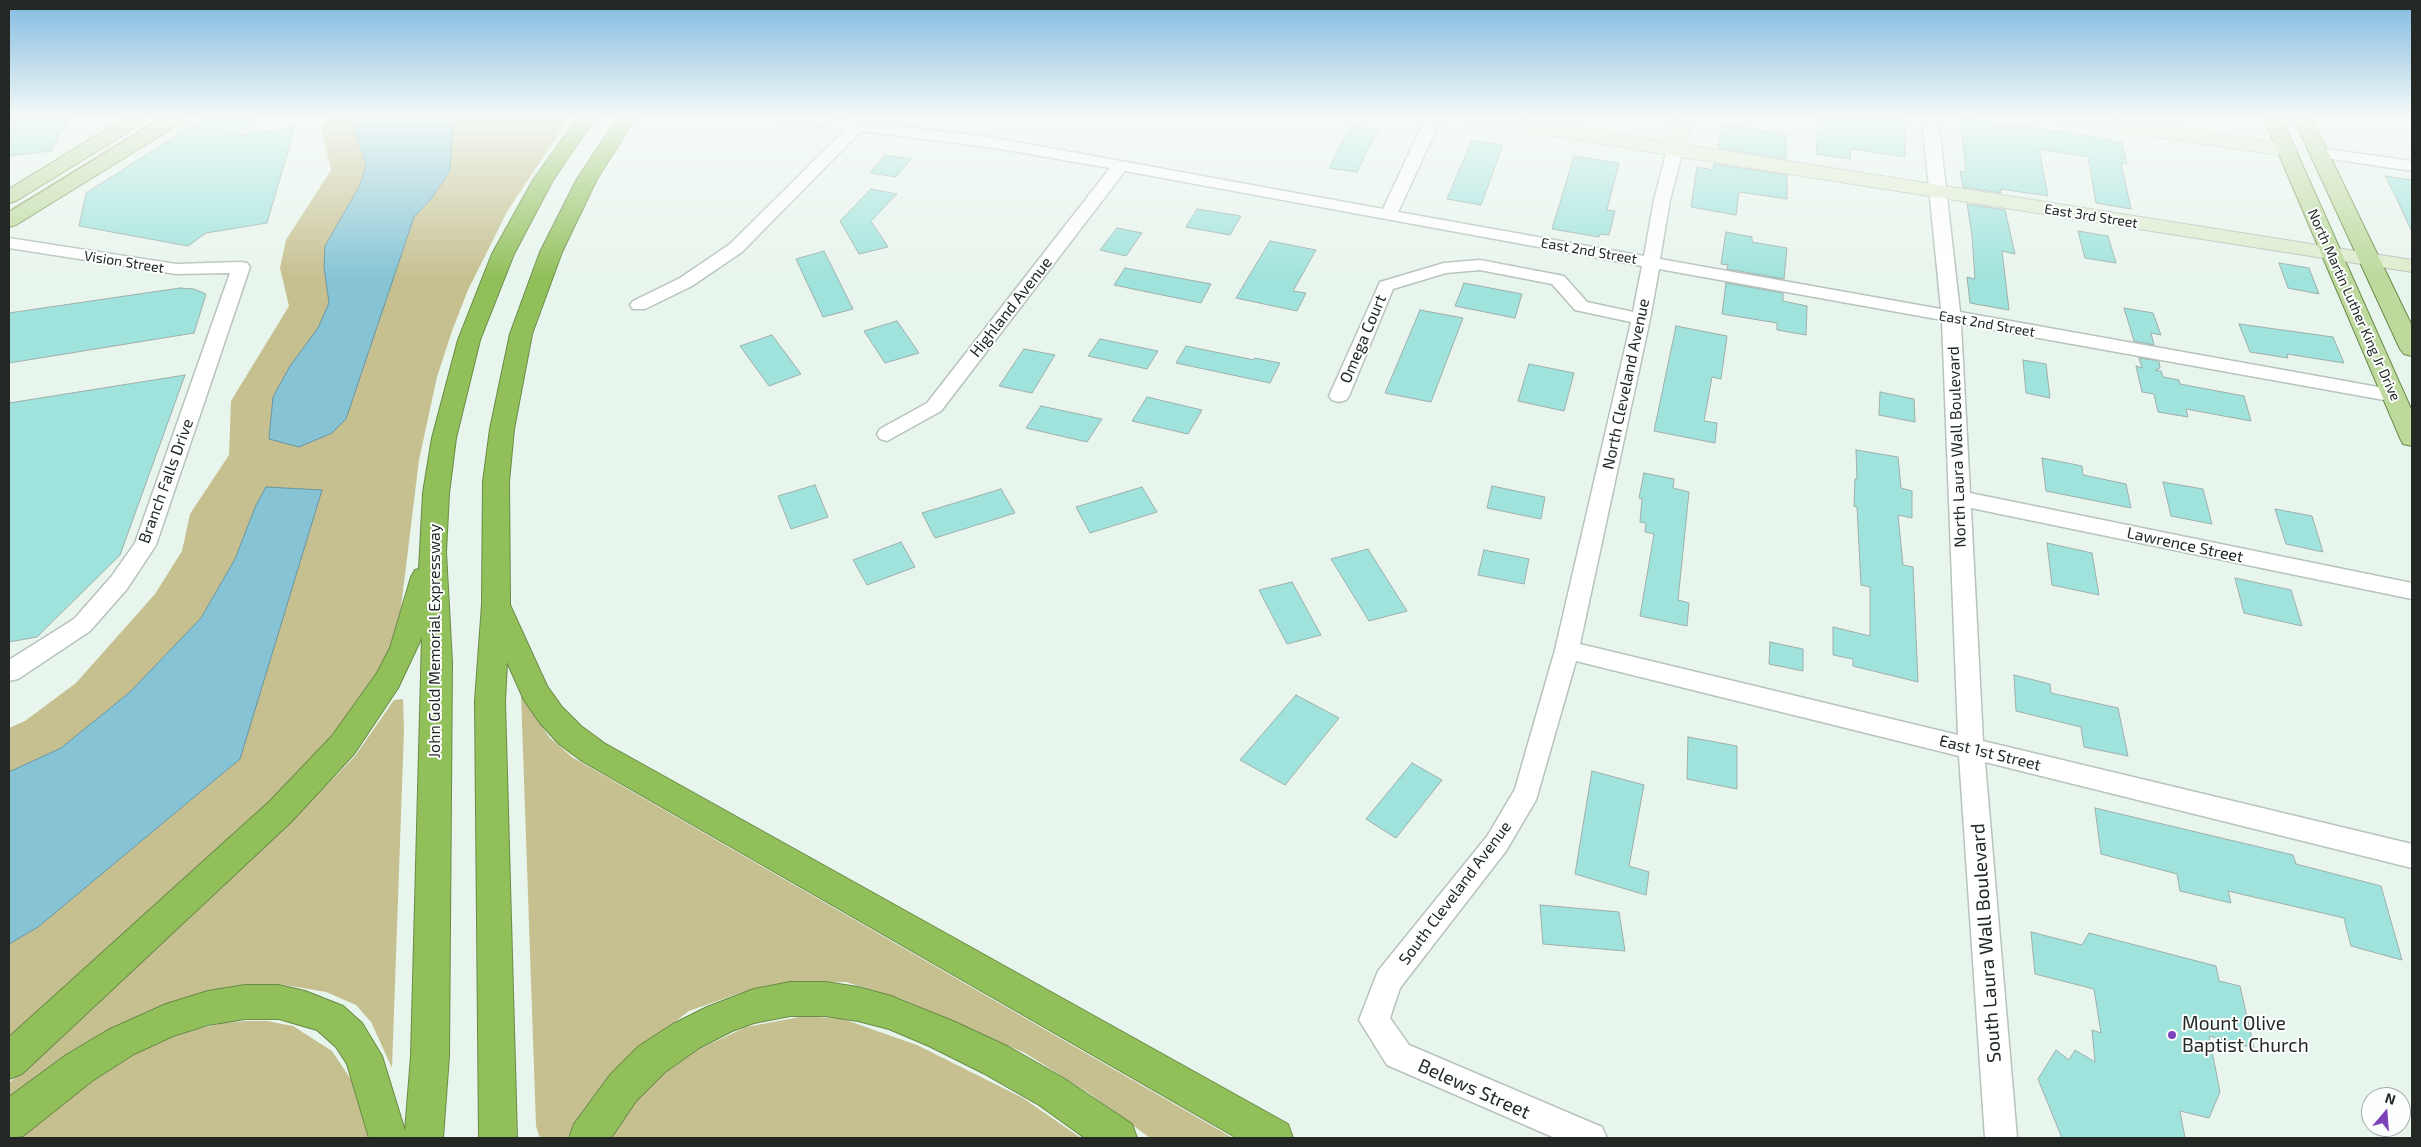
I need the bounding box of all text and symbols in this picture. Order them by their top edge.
street label: East 3rd Street [2043,200,2139,232]
street label: North Martin Luther King Jr Drive [2304,207,2404,403]
street label: East 2nd Street [1540,234,1638,268]
street label: Vision Street [83,247,165,277]
street label: Highland Avenue [966,253,1056,361]
street label: Omega Court [1336,292,1390,386]
street label: North Cleveland Avenue [1598,297,1654,471]
street label: East 2nd Street [1938,307,2036,341]
street label: North Laura Wall Boulevard [1944,346,1970,548]
street label: Branch Falls Drive [135,416,197,546]
street label: Lawrence Street [2125,523,2245,567]
street label: John Gold Memorial Expressway [425,524,445,758]
street label: East 1st Street [1937,731,2043,775]
street label: South Cleveland Avenue [1395,817,1515,969]
street label: South Laura Wall Boulevard [1966,823,2006,1063]
place label: Mount Olive Baptist Church [2182,1013,2309,1057]
marker: Mount Olive Baptist Church [2166,1029,2178,1041]
street label: Belews Street [1414,1054,1534,1124]
north arrow [2361,1087,2411,1137]
text: N [2383,1089,2398,1108]

